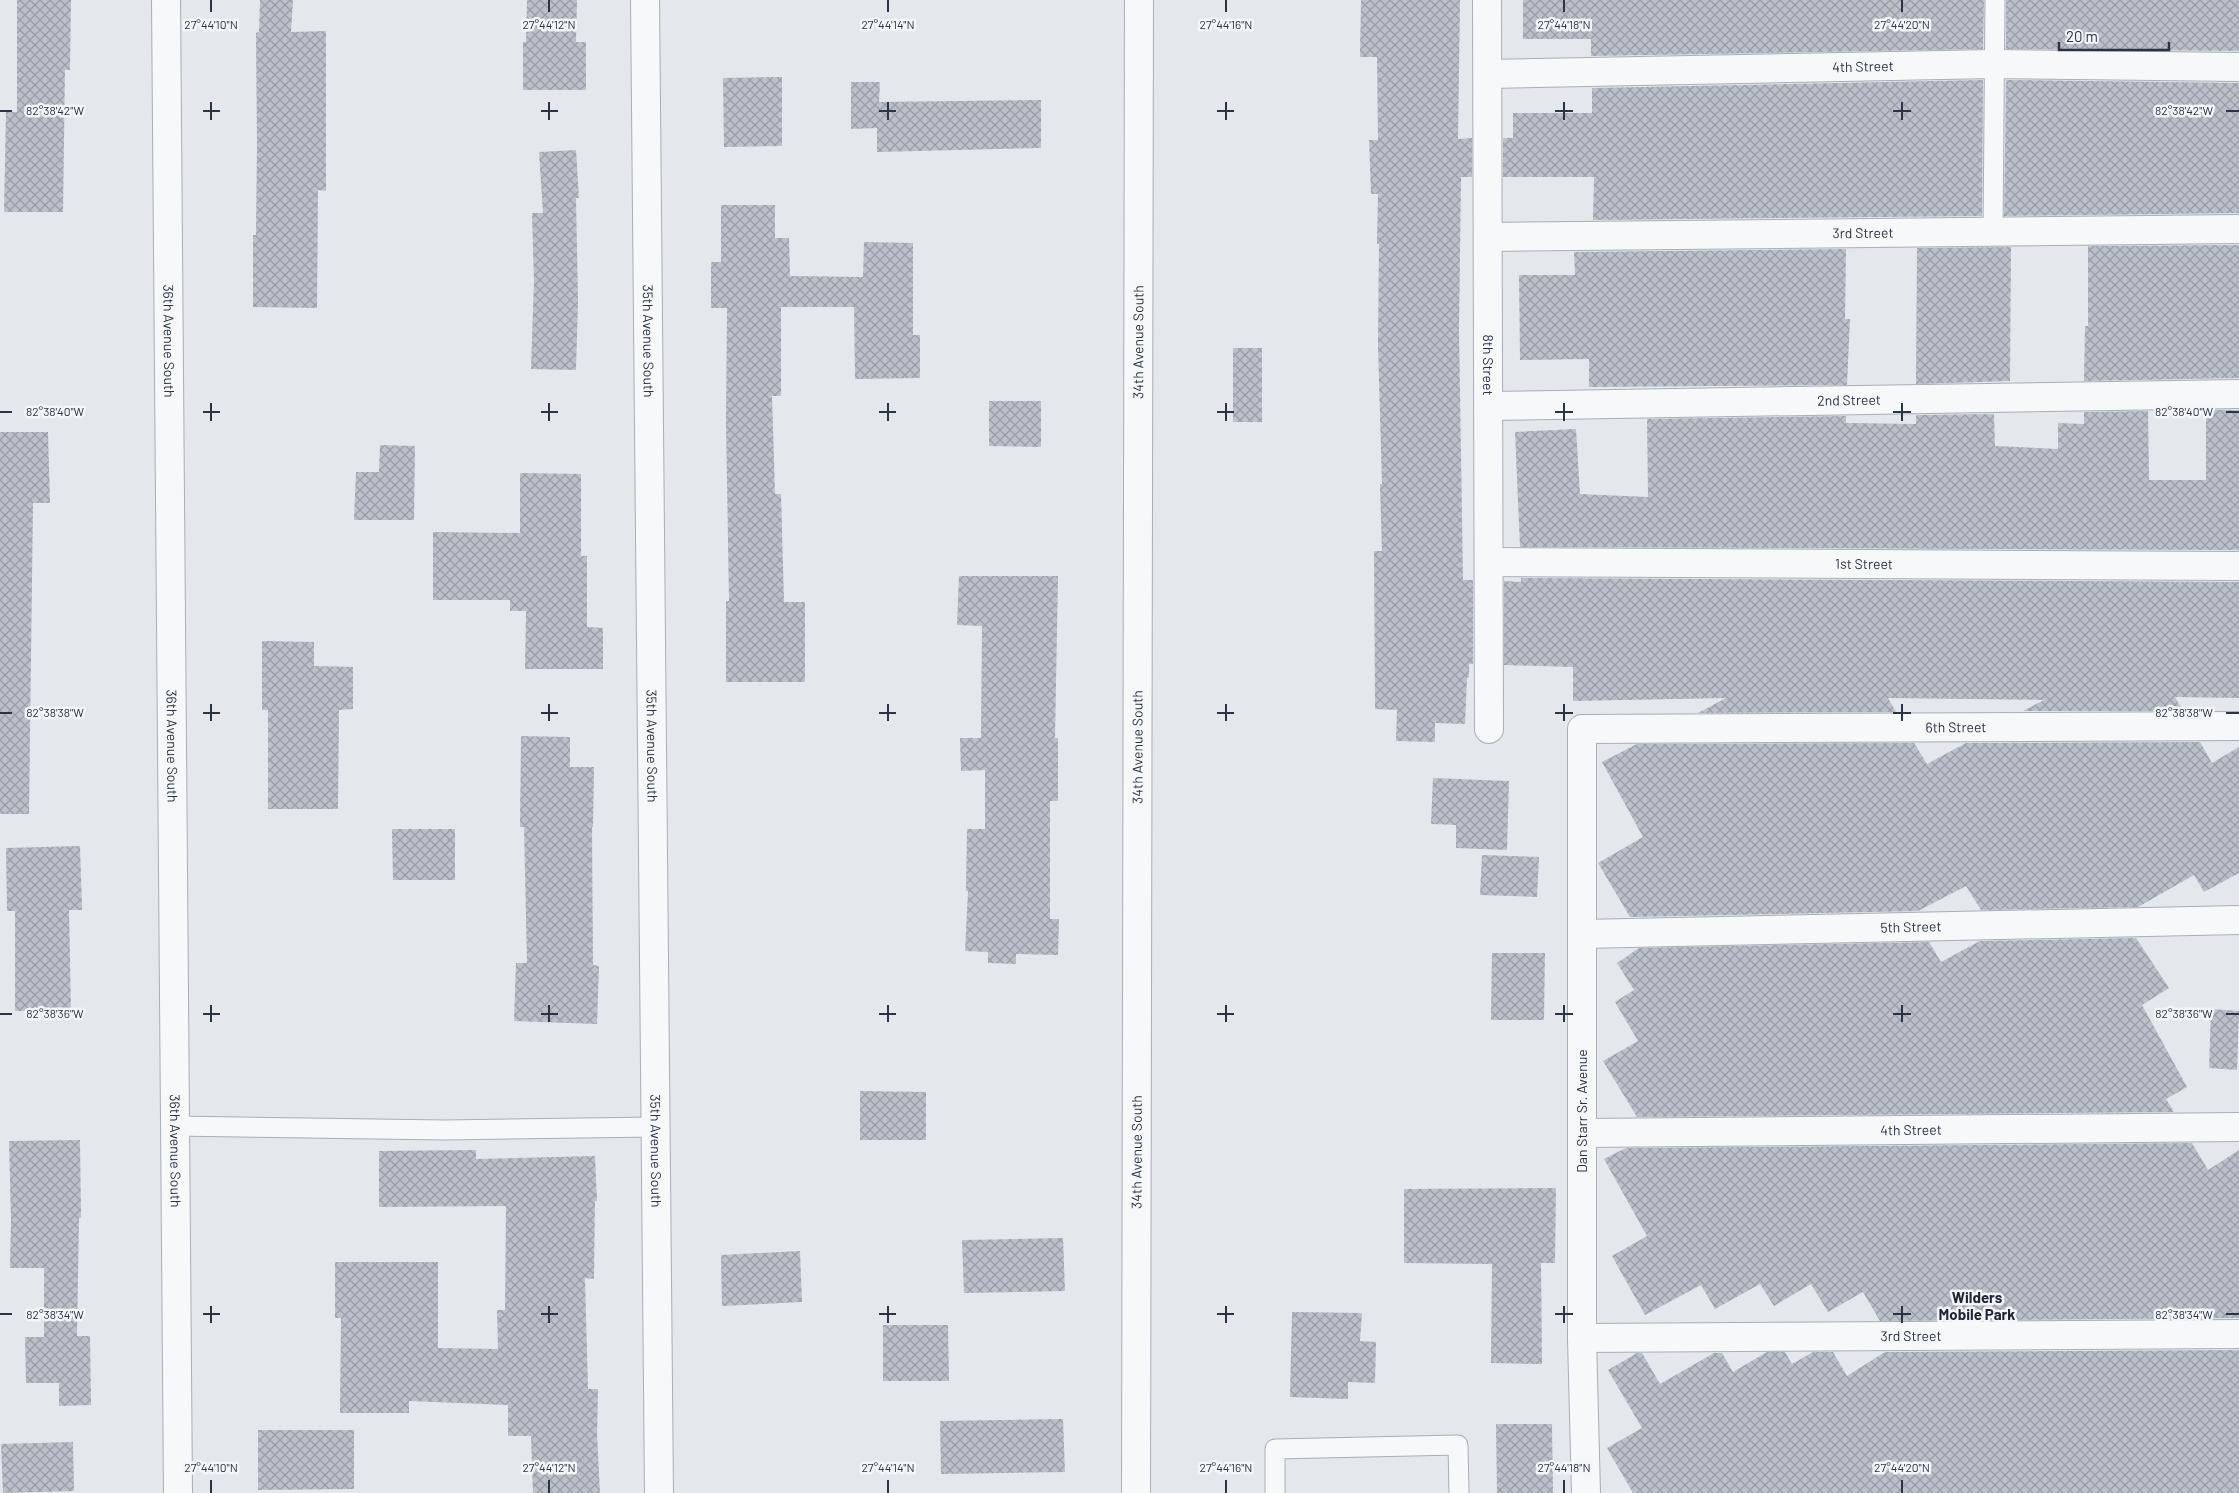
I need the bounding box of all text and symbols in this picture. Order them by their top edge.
text: 27°44'10"N [184,17,238,31]
text: 27°44'12"N [522,17,576,31]
text: 27°44'14"N [861,17,915,31]
text: 27°44'16"N [1200,17,1252,31]
text: 27°44'18"N [1537,17,1591,31]
text: 27°44'20"N [1874,17,1930,31]
scale bar [2059,20,2169,52]
text: 20 m [2066,27,2098,45]
street label: 4th Street [1832,57,1894,75]
text: 82°38'42"W [26,103,84,117]
text: 82°38'42"W [2155,103,2213,117]
street label: 3rd Street [1832,224,1894,241]
street label: 36th Avenue South [160,284,178,398]
street label: 35th Avenue South [640,284,658,398]
street label: 34th Avenue South [1129,285,1146,399]
street label: 8th Street [1480,334,1497,396]
street label: 2nd Street [1817,391,1881,409]
text: 82°38'40"W [26,404,85,418]
text: 82°38'40"W [2155,404,2214,418]
street label: 1st Street [1835,555,1893,572]
street label: 36th Avenue South [164,689,181,803]
street label: 35th Avenue South [643,689,662,803]
street label: 34th Avenue South [1128,690,1146,804]
text: 82°38'38"W [26,705,84,719]
text: 82°38'38"W [2155,705,2213,719]
street label: 6th Street [1925,718,1986,735]
street label: 5th Street [1880,917,1942,936]
text: 82°38'36"W [26,1006,84,1020]
text: 82°38'36"W [2155,1006,2213,1020]
street label: Dan Starr Sr. Avenue [1573,1049,1590,1173]
street label: 36th Avenue South [167,1094,185,1208]
street label: 35th Avenue South [647,1094,665,1208]
street label: 34th Avenue South [1128,1095,1145,1209]
street label: 4th Street [1880,1121,1942,1138]
district label: Wilders Mobile Park [1939,1288,2015,1323]
text: 82°38'34"W [26,1307,84,1321]
text: 82°38'34"W [2155,1307,2213,1321]
street label: 3rd Street [1880,1327,1942,1344]
text: 27°44'10"N [184,1460,238,1474]
text: 27°44'12"N [522,1460,576,1474]
text: 27°44'14"N [861,1460,915,1474]
text: 27°44'16"N [1200,1460,1252,1474]
text: 27°44'18"N [1537,1460,1591,1474]
text: 27°44'20"N [1874,1460,1930,1474]

